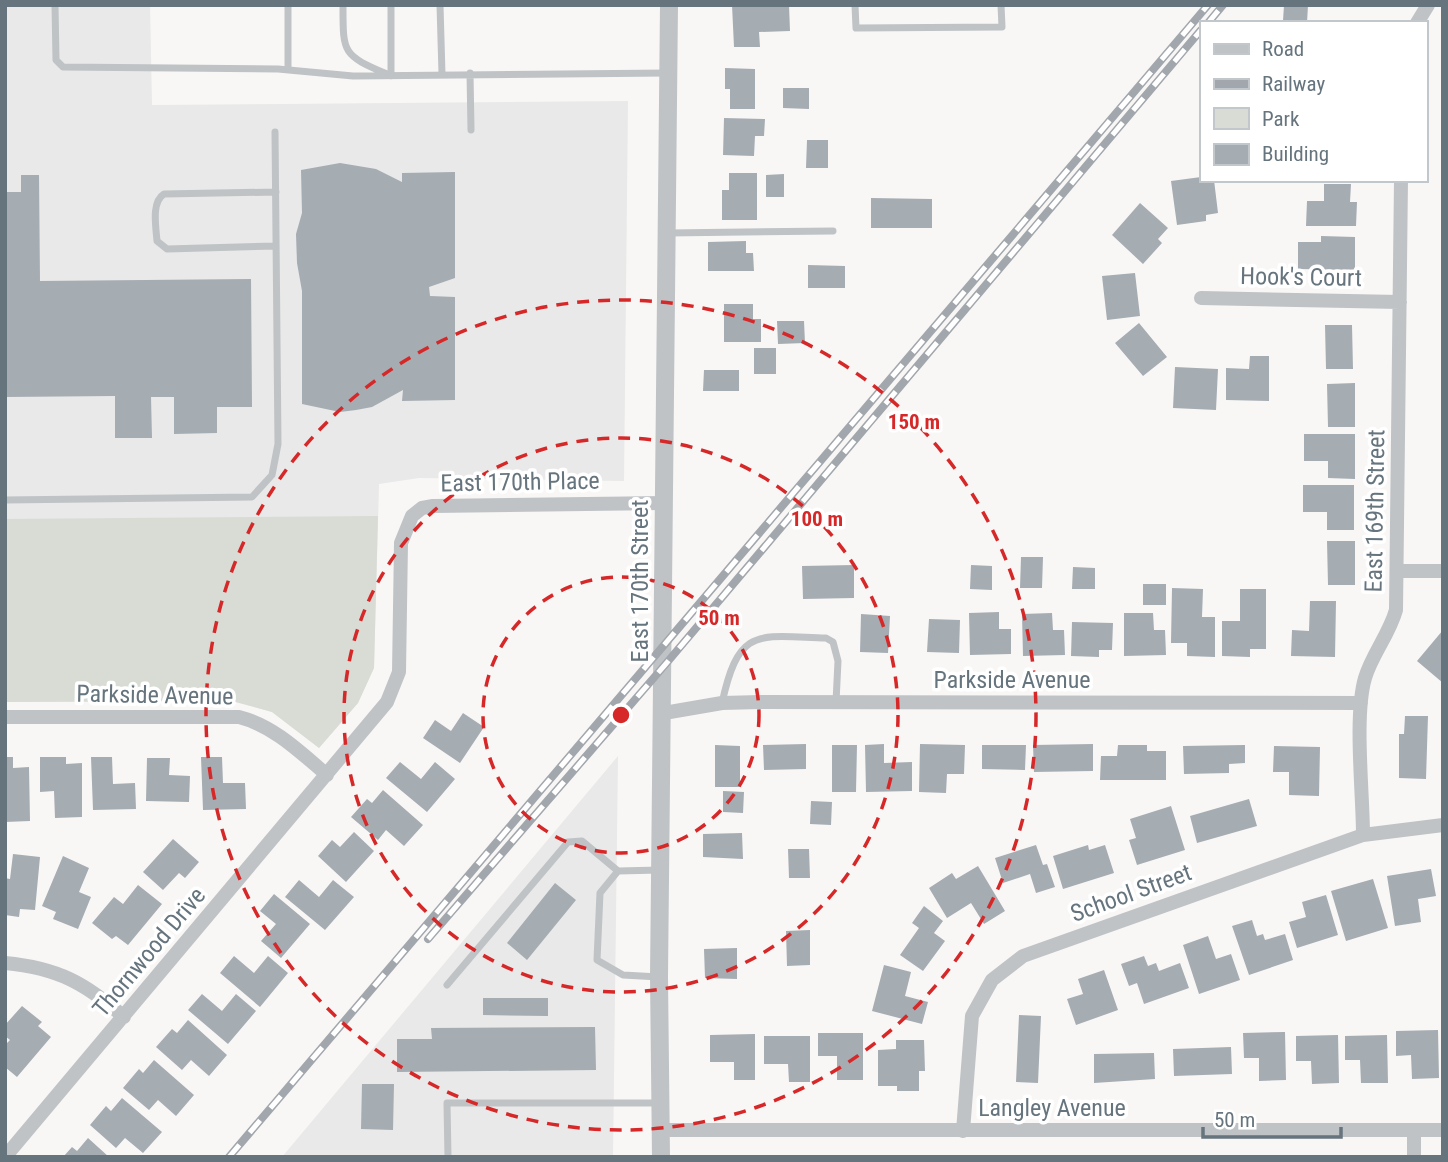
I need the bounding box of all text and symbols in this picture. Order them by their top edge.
legend [1200,21,1427,182]
text: Road [1262,37,1304,61]
text: Railway [1262,72,1325,96]
text: Park [1262,107,1300,131]
text: Building [1262,142,1329,166]
street label: Hook's Court [1240,262,1362,292]
text: 150 m [888,410,940,434]
street label: East 169th Street [1360,429,1390,593]
street label: East 170th Place [440,467,600,497]
street label: East 170th Street [626,500,654,662]
text: 100 m [791,507,843,531]
text: 50 m [698,606,740,630]
street label: Parkside Avenue [933,666,1091,694]
street label: Parkside Avenue [76,680,234,710]
centre of rings [609,703,633,727]
street label: School Street [1067,858,1195,928]
street label: Thornwood Drive [87,882,211,1022]
street label: Langley Avenue [978,1094,1126,1122]
scale bar [1203,1096,1341,1140]
text: 50 m [1214,1108,1255,1132]

